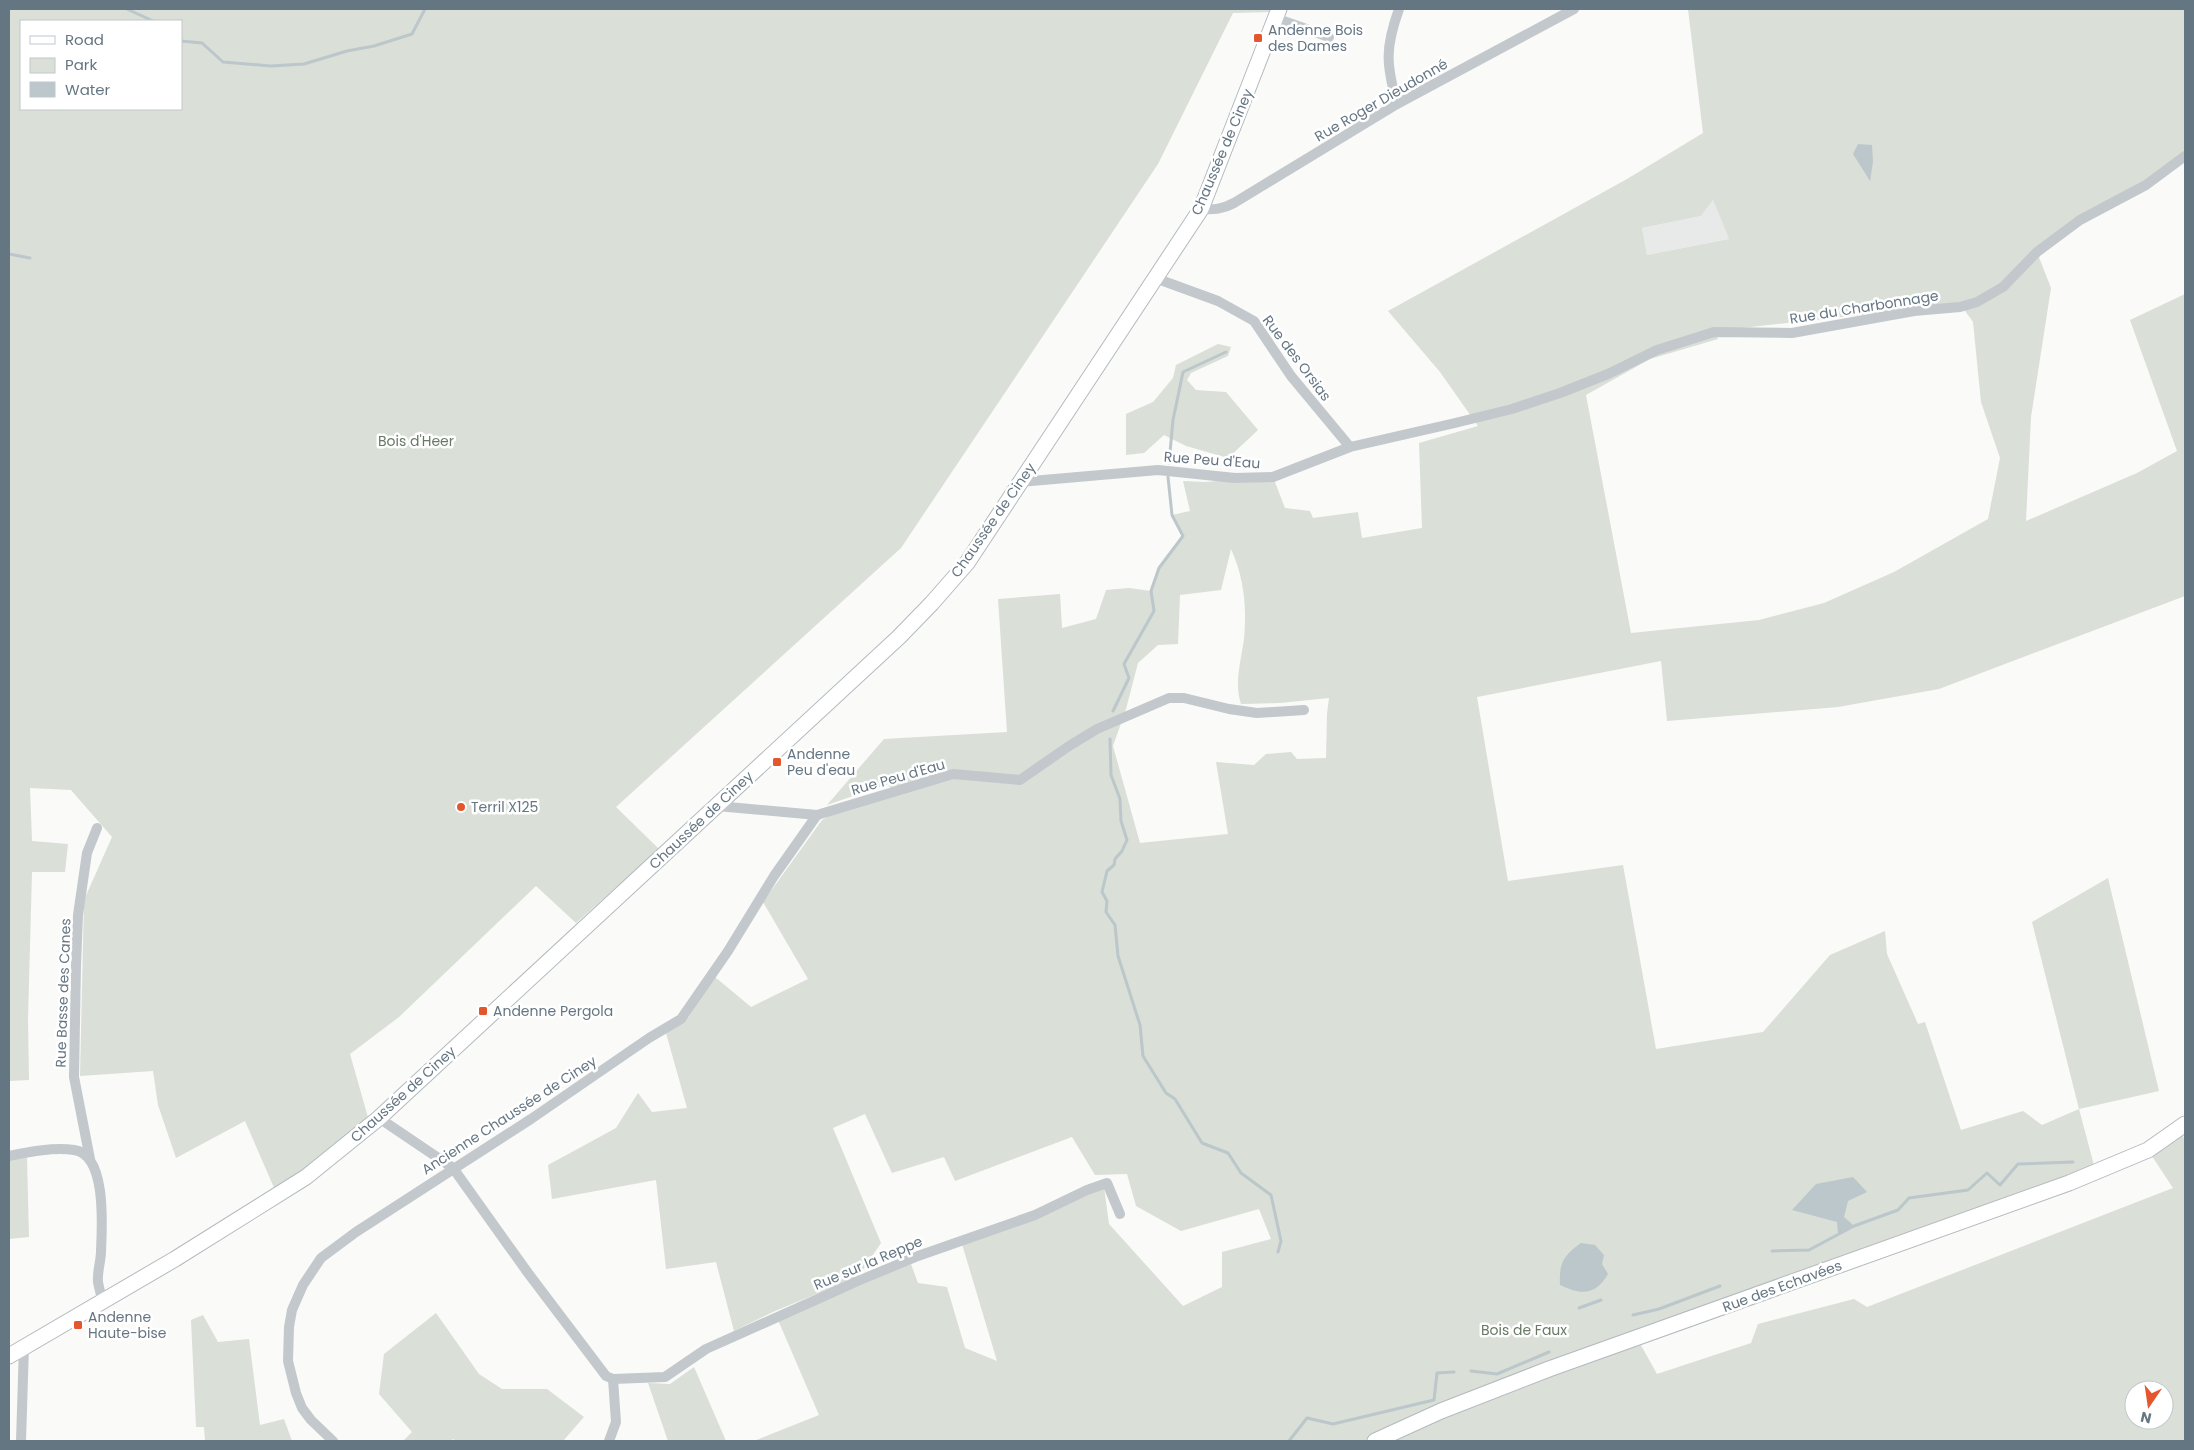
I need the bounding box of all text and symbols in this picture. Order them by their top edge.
legend [20,20,182,110]
place label: Andenne Bois des Dames [1268,20,1363,56]
text: Road [65,29,104,50]
marker: Andenne Bois des Dames [1252,32,1264,44]
text: Park [65,54,97,75]
street label: Rue Roger Dieudonné [1311,54,1451,146]
text: Water [65,79,111,100]
street label: Chaussée de Ciney [1186,86,1258,218]
street label: Rue du Charbonnage [1788,285,1940,329]
street label: Rue des Orsias [1258,311,1336,405]
park label: Bois d'Heer [378,431,454,451]
street label: Rue Peu d'Eau [1163,447,1261,473]
street label: Chaussée de Ciney [946,459,1040,581]
place label: Andenne Peu d'eau [787,744,855,780]
street label: Rue Peu d'Eau [849,754,947,800]
marker: Andenne Peu d'eau [771,756,783,768]
street label: Chaussée de Ciney [645,766,757,874]
place label: Terril X125 [471,797,538,817]
marker: Terril X125 [455,801,467,813]
street label: Rue Basse des Canes [50,918,76,1068]
place label: Andenne Pergola [493,1001,613,1021]
marker: Andenne Pergola [477,1005,489,1017]
street label: Chaussée de Ciney [346,1041,460,1147]
street label: Ancienne Chaussée de Ciney [418,1051,600,1179]
street label: Rue sur la Reppe [810,1231,926,1295]
street label: Rue des Echavées [1720,1255,1844,1317]
place label: Andenne Haute-bise [88,1307,167,1343]
marker: Andenne Haute-bise [72,1319,84,1331]
park label: Bois de Faux [1481,1320,1567,1340]
north arrow [2124,1380,2174,1430]
text: N [2139,1407,2153,1429]

